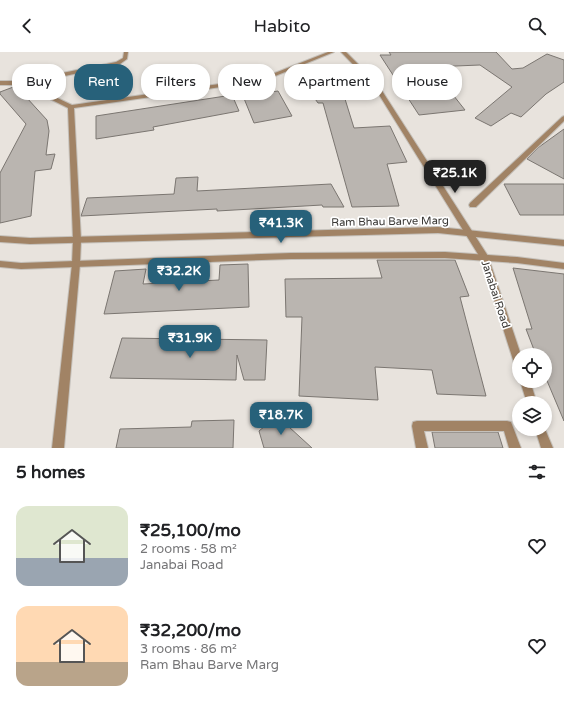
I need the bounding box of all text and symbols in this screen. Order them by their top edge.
icon: back [16,15,38,37]
text: Habito [253,15,311,37]
icon: search [526,15,548,37]
chip: Buy [12,64,66,100]
chip: Rent [74,64,133,100]
chip: Filters [141,64,210,100]
chip: New [218,64,276,100]
chip: Apartment [284,64,384,100]
chip: House [392,64,462,100]
pin: ₹25.1K [422,160,488,194]
text: ₹25.1K [433,165,477,181]
pin: ₹41.3K [248,210,314,244]
street label: Ram Bhau Barve Marg [331,214,449,229]
text: ₹41.3K [259,215,303,231]
pin: ₹32.2K [146,258,212,292]
street label: Janabai Road [478,259,513,330]
text: ₹32.2K [157,263,201,279]
pin: ₹31.9K [157,325,223,359]
text: ₹31.9K [168,330,212,346]
map controls [512,348,552,436]
button: locate [512,348,552,388]
button: layers [512,396,552,436]
pin: ₹18.7K [248,402,314,436]
text: ₹18.7K [259,407,303,423]
icon: filters [526,461,548,483]
text: 5 homes [16,462,85,483]
text: ₹25,100/mo [140,520,241,541]
icon: home [48,522,96,570]
icon: heart [526,535,548,557]
text: 2 rooms · 58 m² [140,541,237,557]
text: Janabai Road [140,557,223,573]
text: ₹32,200/mo [140,620,241,641]
icon: home [48,622,96,670]
icon: heart [526,635,548,657]
text: 3 rooms · 86 m² [140,641,237,657]
text: Ram Bhau Barve Marg [140,657,279,673]

